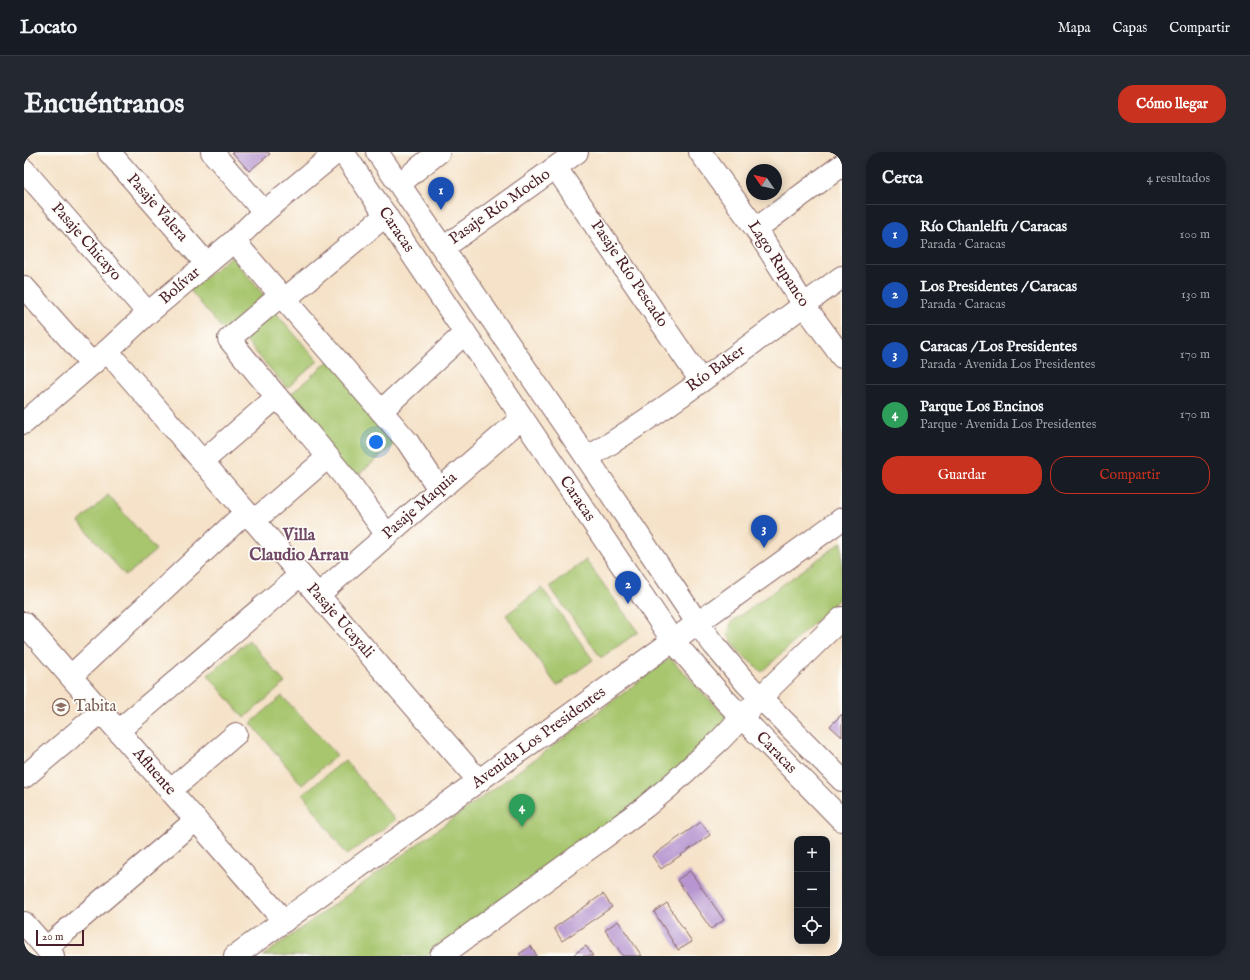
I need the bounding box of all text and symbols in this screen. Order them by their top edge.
text: Locato [20,16,77,40]
text: Mapa [1058,19,1091,37]
text: Capas [1113,19,1147,37]
text: Compartir [1169,19,1230,37]
button: Cómo llegar [1118,85,1226,123]
text: Encuéntranos [24,87,184,122]
street label: Pasaje Río Mocho [445,164,555,249]
north arrow [746,164,782,200]
text: Cerca [882,168,923,189]
street label: Pasaje Valera [122,170,192,246]
text: 4 resultados [1147,170,1210,187]
pin: 1 [428,177,454,210]
street label: Pasaje Chicayo [47,199,126,286]
street label: Caracas [374,203,419,257]
street label: Pasaje Río Pescado [586,217,672,332]
street label: Lago Rupanco [743,217,814,311]
text: Río Chanlelfu / Caracas [920,217,1067,236]
text: 1 [893,226,897,243]
text: 100 m [1180,226,1210,243]
text: Parada · Caracas [920,236,1006,253]
street label: Bolívar [155,263,205,309]
text: Los Presidentes / Caracas [920,277,1077,296]
text: 2 [892,286,898,303]
text: 130 m [1181,286,1210,303]
text: Parada · Caracas [920,296,1006,313]
text: Caracas / Los Presidentes [920,337,1077,356]
street label: Río Baker [683,341,749,397]
text: 3 [893,346,897,363]
text: 170 m [1180,346,1210,363]
text: Parada · Avenida Los Presidentes [920,356,1095,373]
text: Parque Los Encinos [920,397,1044,416]
text: 4 [892,406,898,423]
text: 170 m [1180,406,1210,423]
text: Parque · Avenida Los Presidentes [920,416,1096,433]
your location [366,432,386,452]
button: Guardar [882,456,1042,494]
button: Compartir [1050,456,1210,494]
street label: Pasaje Maquia [378,468,462,544]
street label: Caracas [555,472,600,526]
pin: 3 [751,515,777,548]
district label: Villa Claudio Arrau [249,525,349,566]
pin: 2 [615,571,641,604]
street label: Pasaje Ucayali [302,579,378,663]
street label: Avenida Los Presidentes [467,682,610,794]
school or university icon: Tabita [51,697,71,717]
place label: Tabita [74,697,117,717]
street label: Caracas [751,728,801,778]
street label: Afluente [127,743,180,800]
pin: 4 [509,794,535,827]
map controls [794,836,830,944]
button: + [794,836,830,872]
button: − [794,872,830,908]
button: locate [794,908,830,944]
scale bar [36,928,84,947]
text: 20 m [42,930,63,944]

